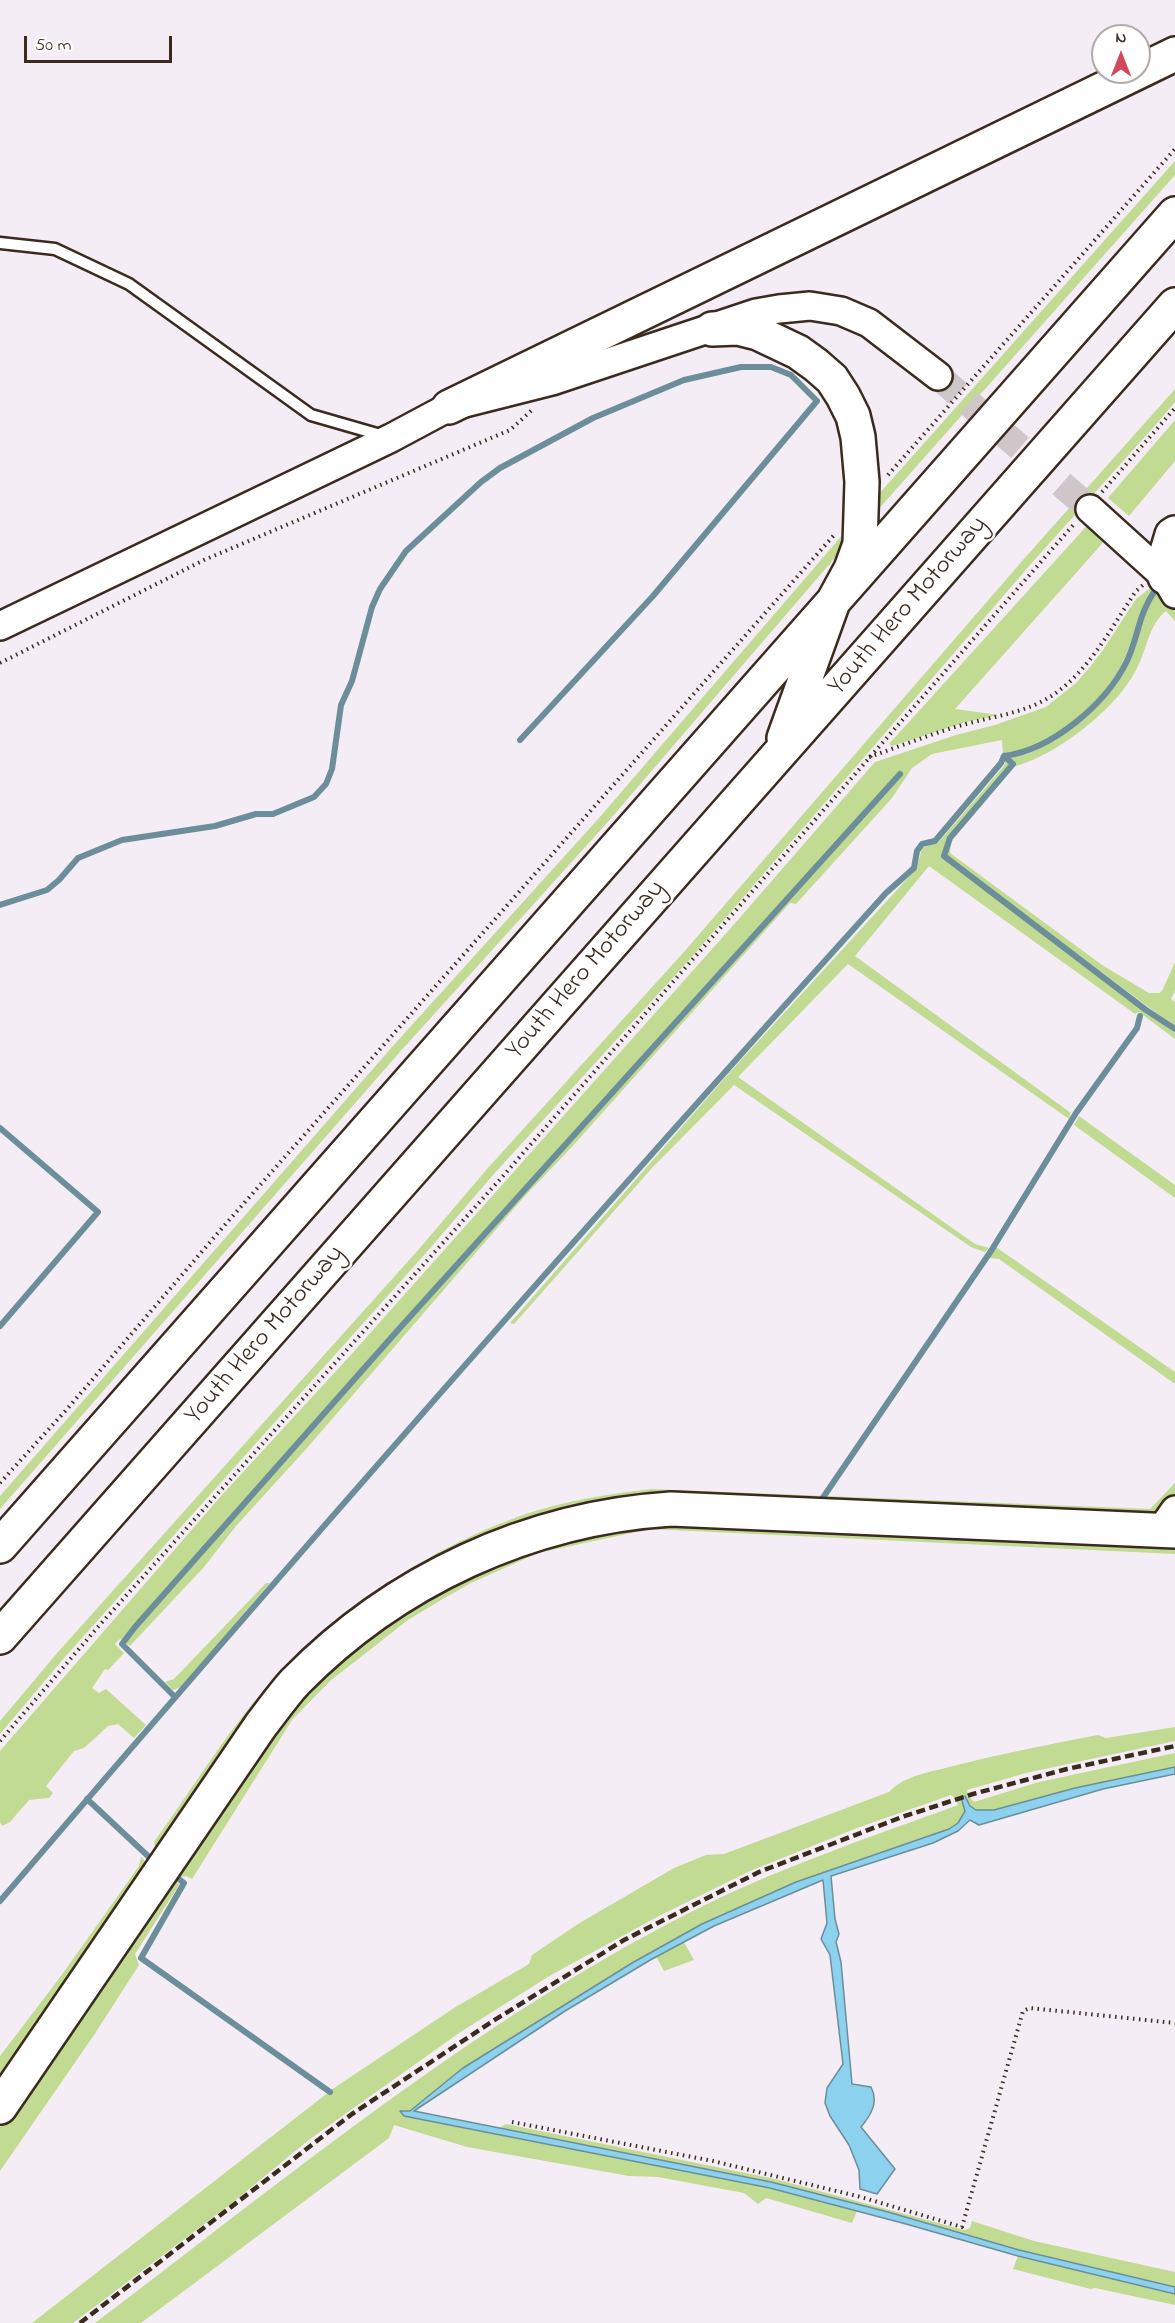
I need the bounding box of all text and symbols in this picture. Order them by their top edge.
scale bar [27,24,176,62]
north arrow [1091,24,1151,84]
text: N [1116,26,1126,50]
text: 50 m [35,33,72,59]
street label: Youth Hero Motorway [823,511,995,703]
street label: Youth Hero Motorway [501,875,673,1067]
street label: Youth Hero Motorway [180,1240,352,1432]

